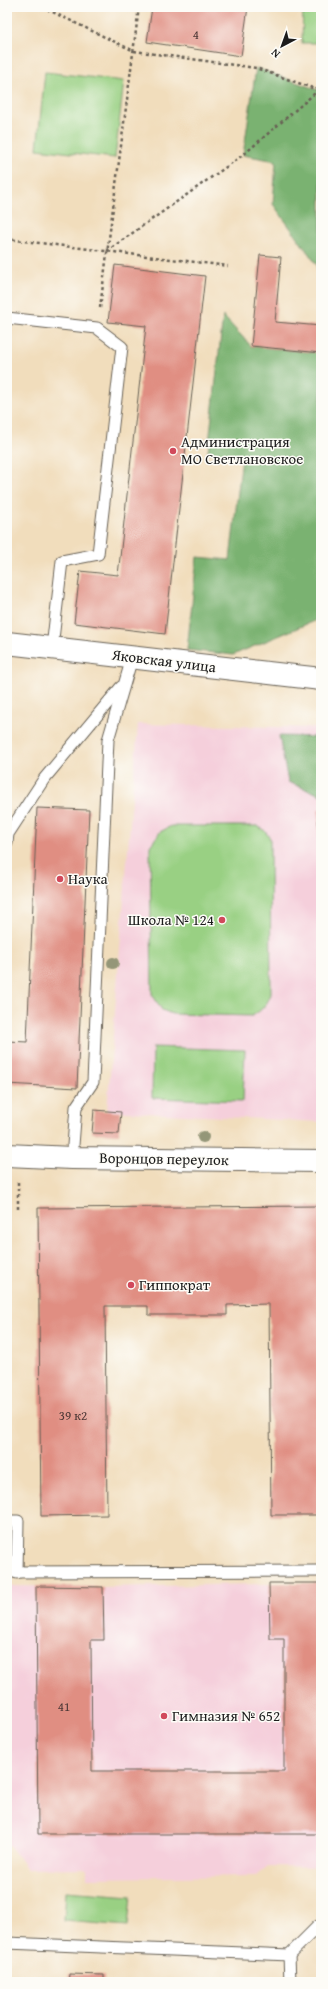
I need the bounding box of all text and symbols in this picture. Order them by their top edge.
house number: 4 [193,25,199,44]
north arrow [262,26,302,66]
text: N [267,45,283,62]
place label: Администрация МО Светлановское [181,431,303,469]
marker: Администрация МО Светлановское [168,446,178,456]
street label: Яковская улица [110,644,218,677]
place label: Наука [68,868,109,889]
marker: Наука [55,874,65,884]
place label: Школа № 124 [128,909,214,930]
marker: Школа № 124 [217,915,227,925]
street label: Воронцов переулок [99,1147,229,1170]
place label: Гиппократ [139,1274,211,1295]
marker: Гиппократ [126,1280,136,1290]
house number: 39 к2 [59,1406,87,1425]
house number: 41 [58,1697,70,1716]
place label: Гимназия № 652 [172,1705,280,1726]
marker: Гимназия № 652 [159,1711,169,1721]

